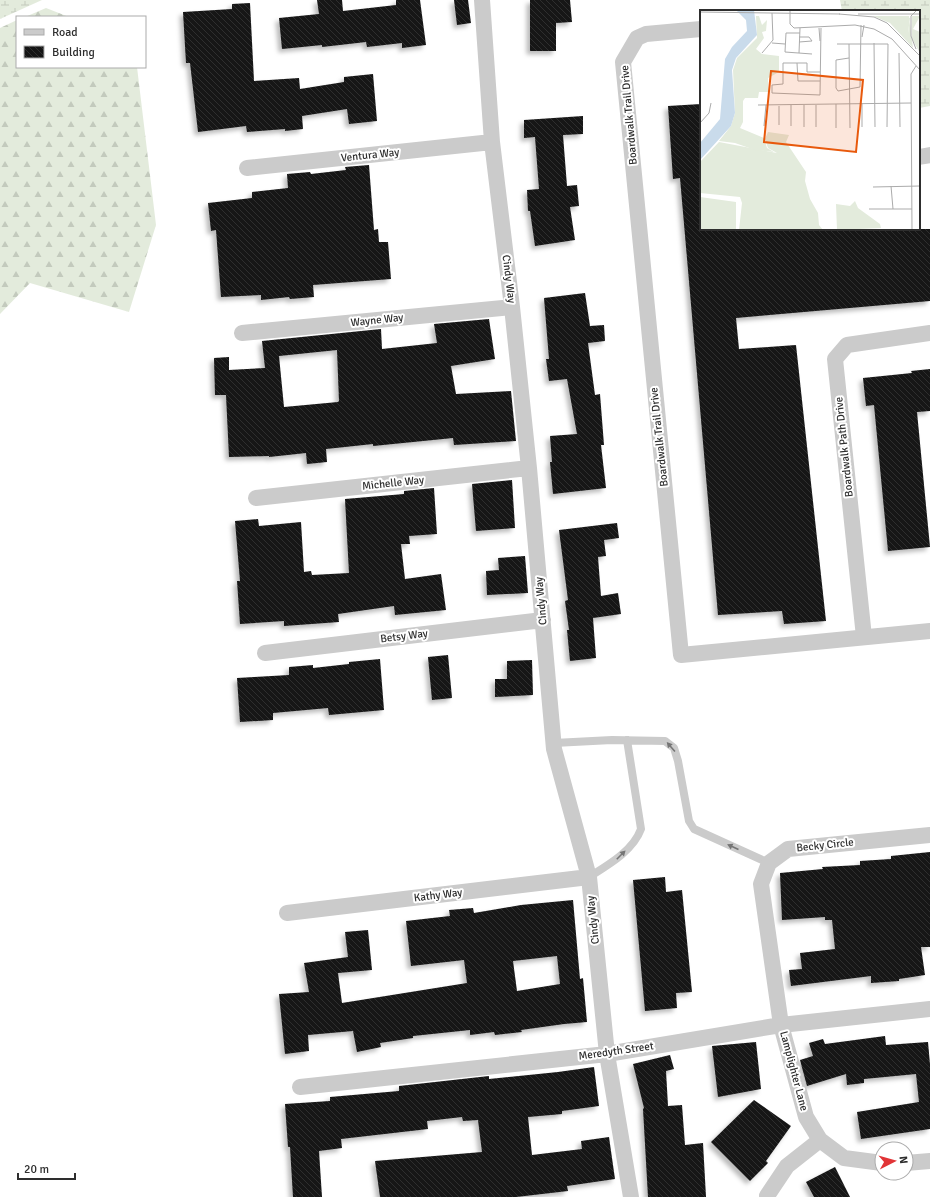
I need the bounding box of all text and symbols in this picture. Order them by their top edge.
inset map [700,10,920,230]
legend [16,16,146,68]
text: Road [52,25,78,40]
text: Building [52,45,95,60]
street label: Boardwalk Trail Drive [618,65,640,165]
street label: Ventura Way [340,145,401,165]
street label: Cindy Way [500,254,519,305]
street label: Wayne Way [350,311,405,329]
street label: Boardwalk Trail Drive [647,387,671,487]
street label: Boardwalk Path Drive [832,396,856,498]
street label: Michelle Way [361,473,425,493]
street label: Cindy Way [532,575,550,626]
street label: Betsy Way [379,627,429,645]
one-way arrow [666,742,675,752]
street label: Becky Circle [796,836,854,854]
one-way arrow [728,844,739,850]
one-way arrow [616,850,625,860]
street label: Kathy Way [413,885,464,904]
street label: Cindy Way [584,894,602,945]
street label: Lamplighter Lane [777,1030,811,1112]
street label: Meredyth Street [578,1039,655,1063]
north arrow [874,1141,914,1181]
scale bar [18,1155,75,1181]
text: N [897,1156,910,1164]
text: 20 m [24,1162,49,1177]

